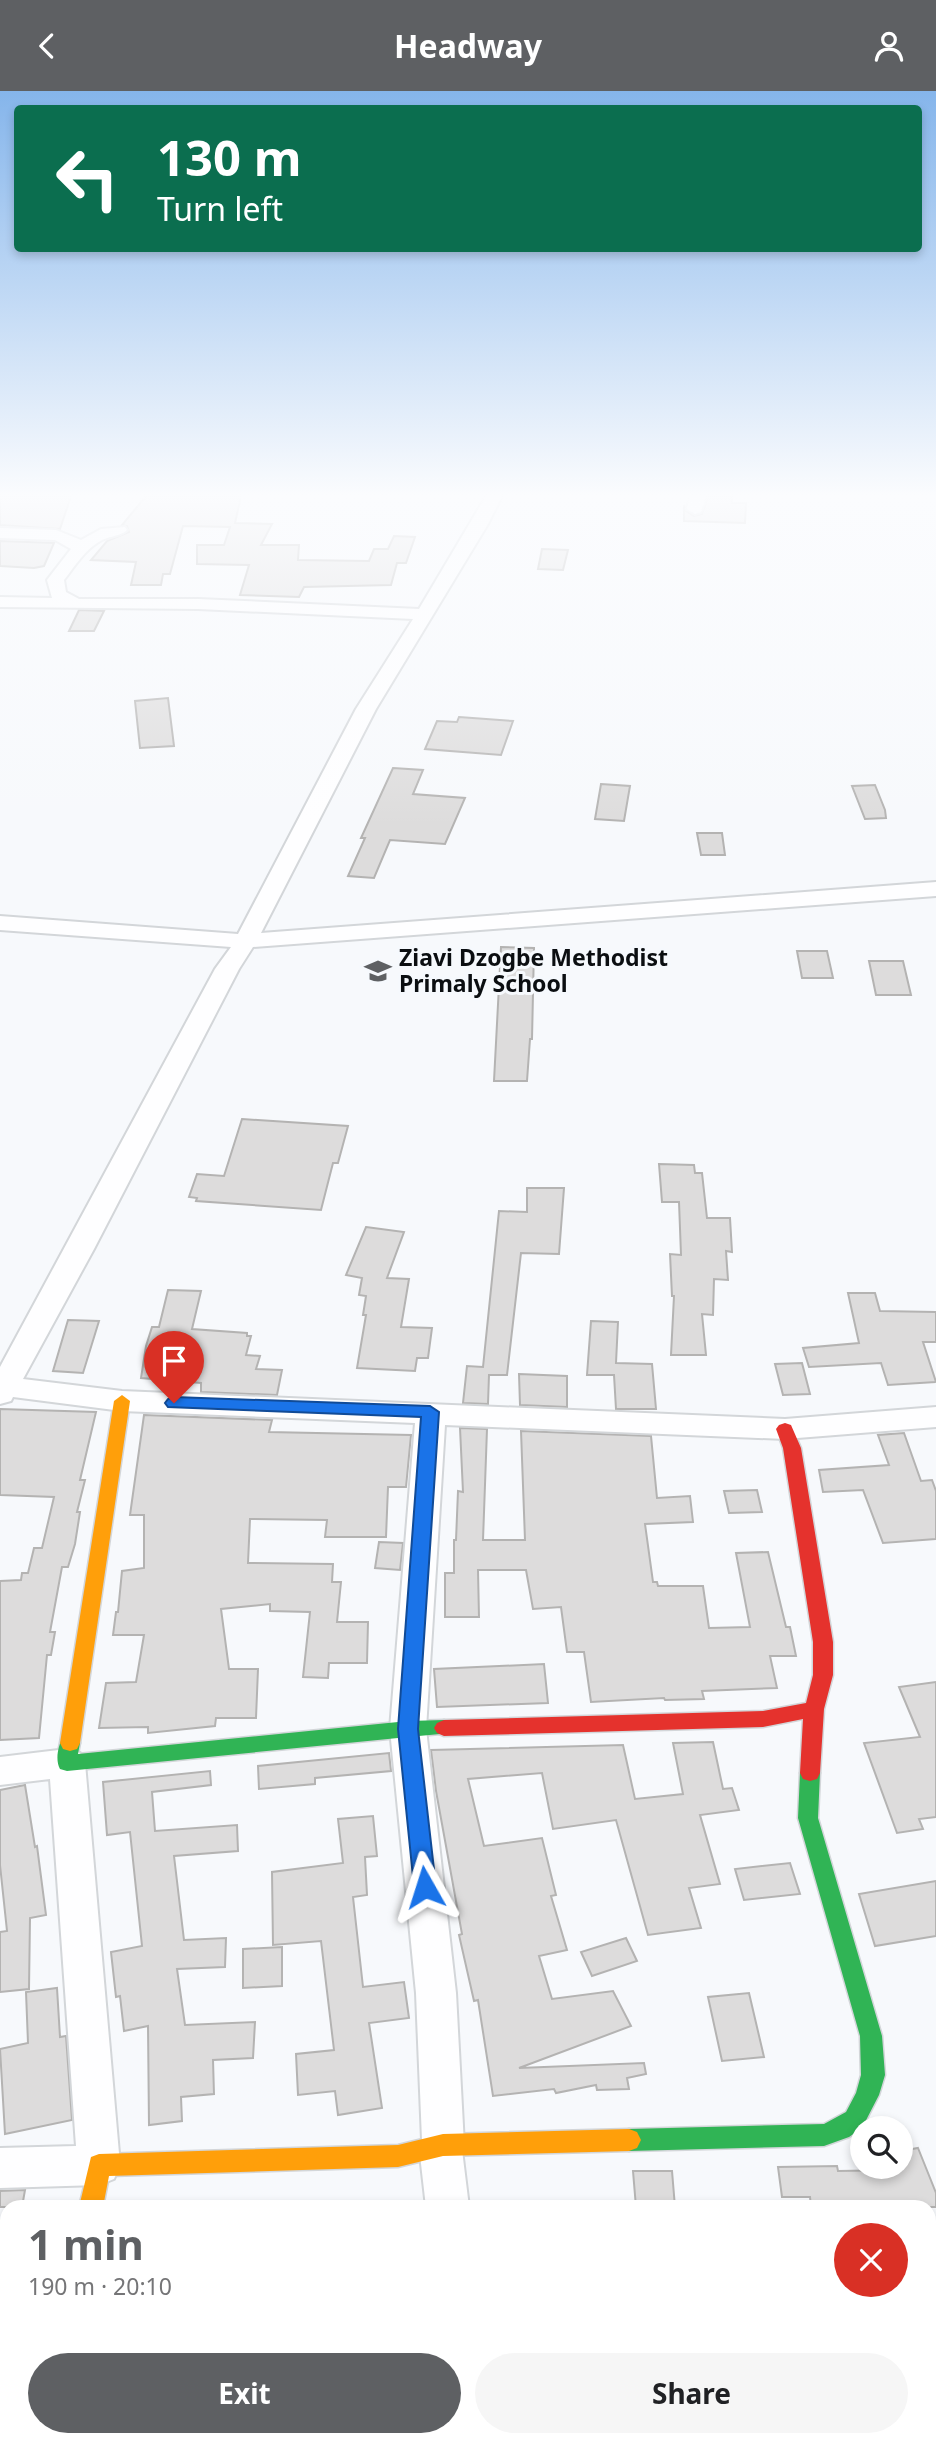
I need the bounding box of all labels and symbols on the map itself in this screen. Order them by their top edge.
place label: Ziavi Dzogbe Methodist Primaly School [399,941,668,999]
school or university icon: Ziavi Dzogbe Methodist Primaly School [363,956,393,986]
pin [144,1331,204,1403]
position arrow [388,1850,462,1924]

